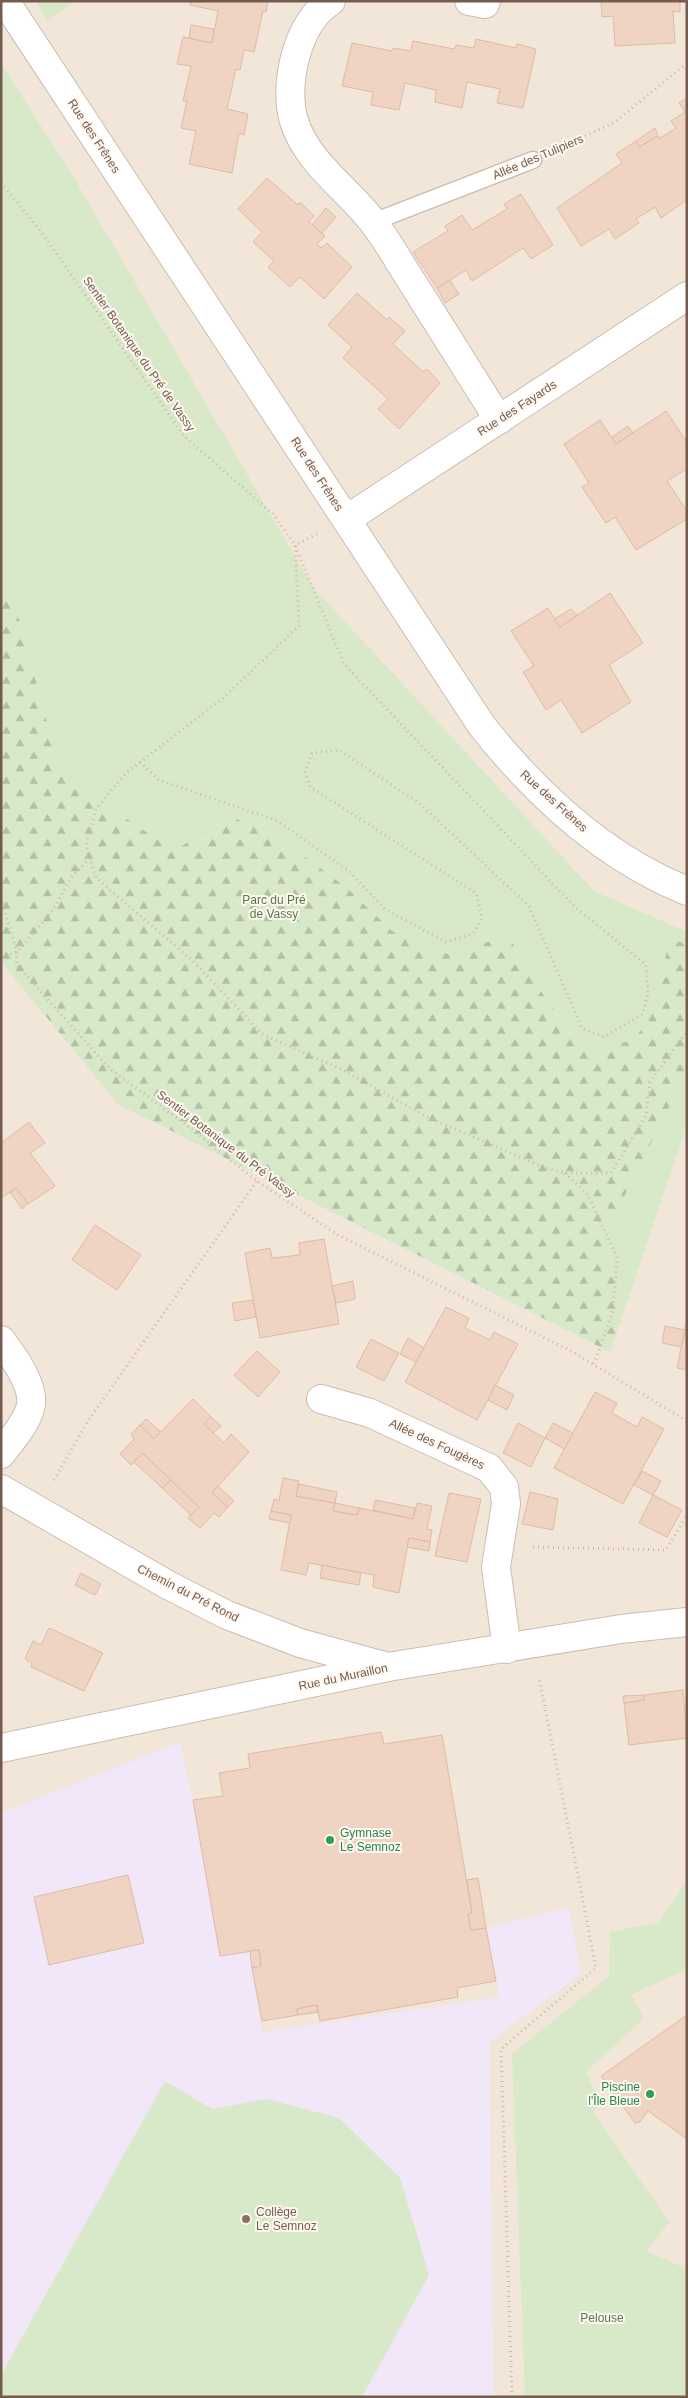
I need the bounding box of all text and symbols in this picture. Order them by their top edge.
street label: Rue des Frênes [65,96,123,176]
street label: Allée des Tulipiers [490,132,586,182]
street label: Sentier Botanique du Pré de Vassy [80,274,198,434]
street label: Rue des Fayards [475,377,559,439]
street label: Rue des Frênes [288,434,346,514]
street label: Rue des Frênes [518,767,590,835]
park label: Parc du Pré de Vassy [242,893,306,921]
street label: Sentier Botanique du Pré Vassy [154,1087,298,1201]
street label: Allée des Fougères [387,1416,487,1472]
street label: Chemin du Pré Rond [135,1561,241,1625]
street label: Rue du Muraillon [297,1661,389,1693]
place label: Gymnase Le Semnoz [340,1826,401,1854]
marker: Gymnase Le Semnoz [324,1834,336,1846]
place label: Piscine l'Île Bleue [588,2080,640,2108]
marker: Piscine l'Île Bleue [644,2088,656,2100]
place label: Collège Le Semnoz [256,2205,317,2233]
marker: Collège Le Semnoz [240,2213,252,2225]
park label: Pelouse [580,2311,624,2325]

